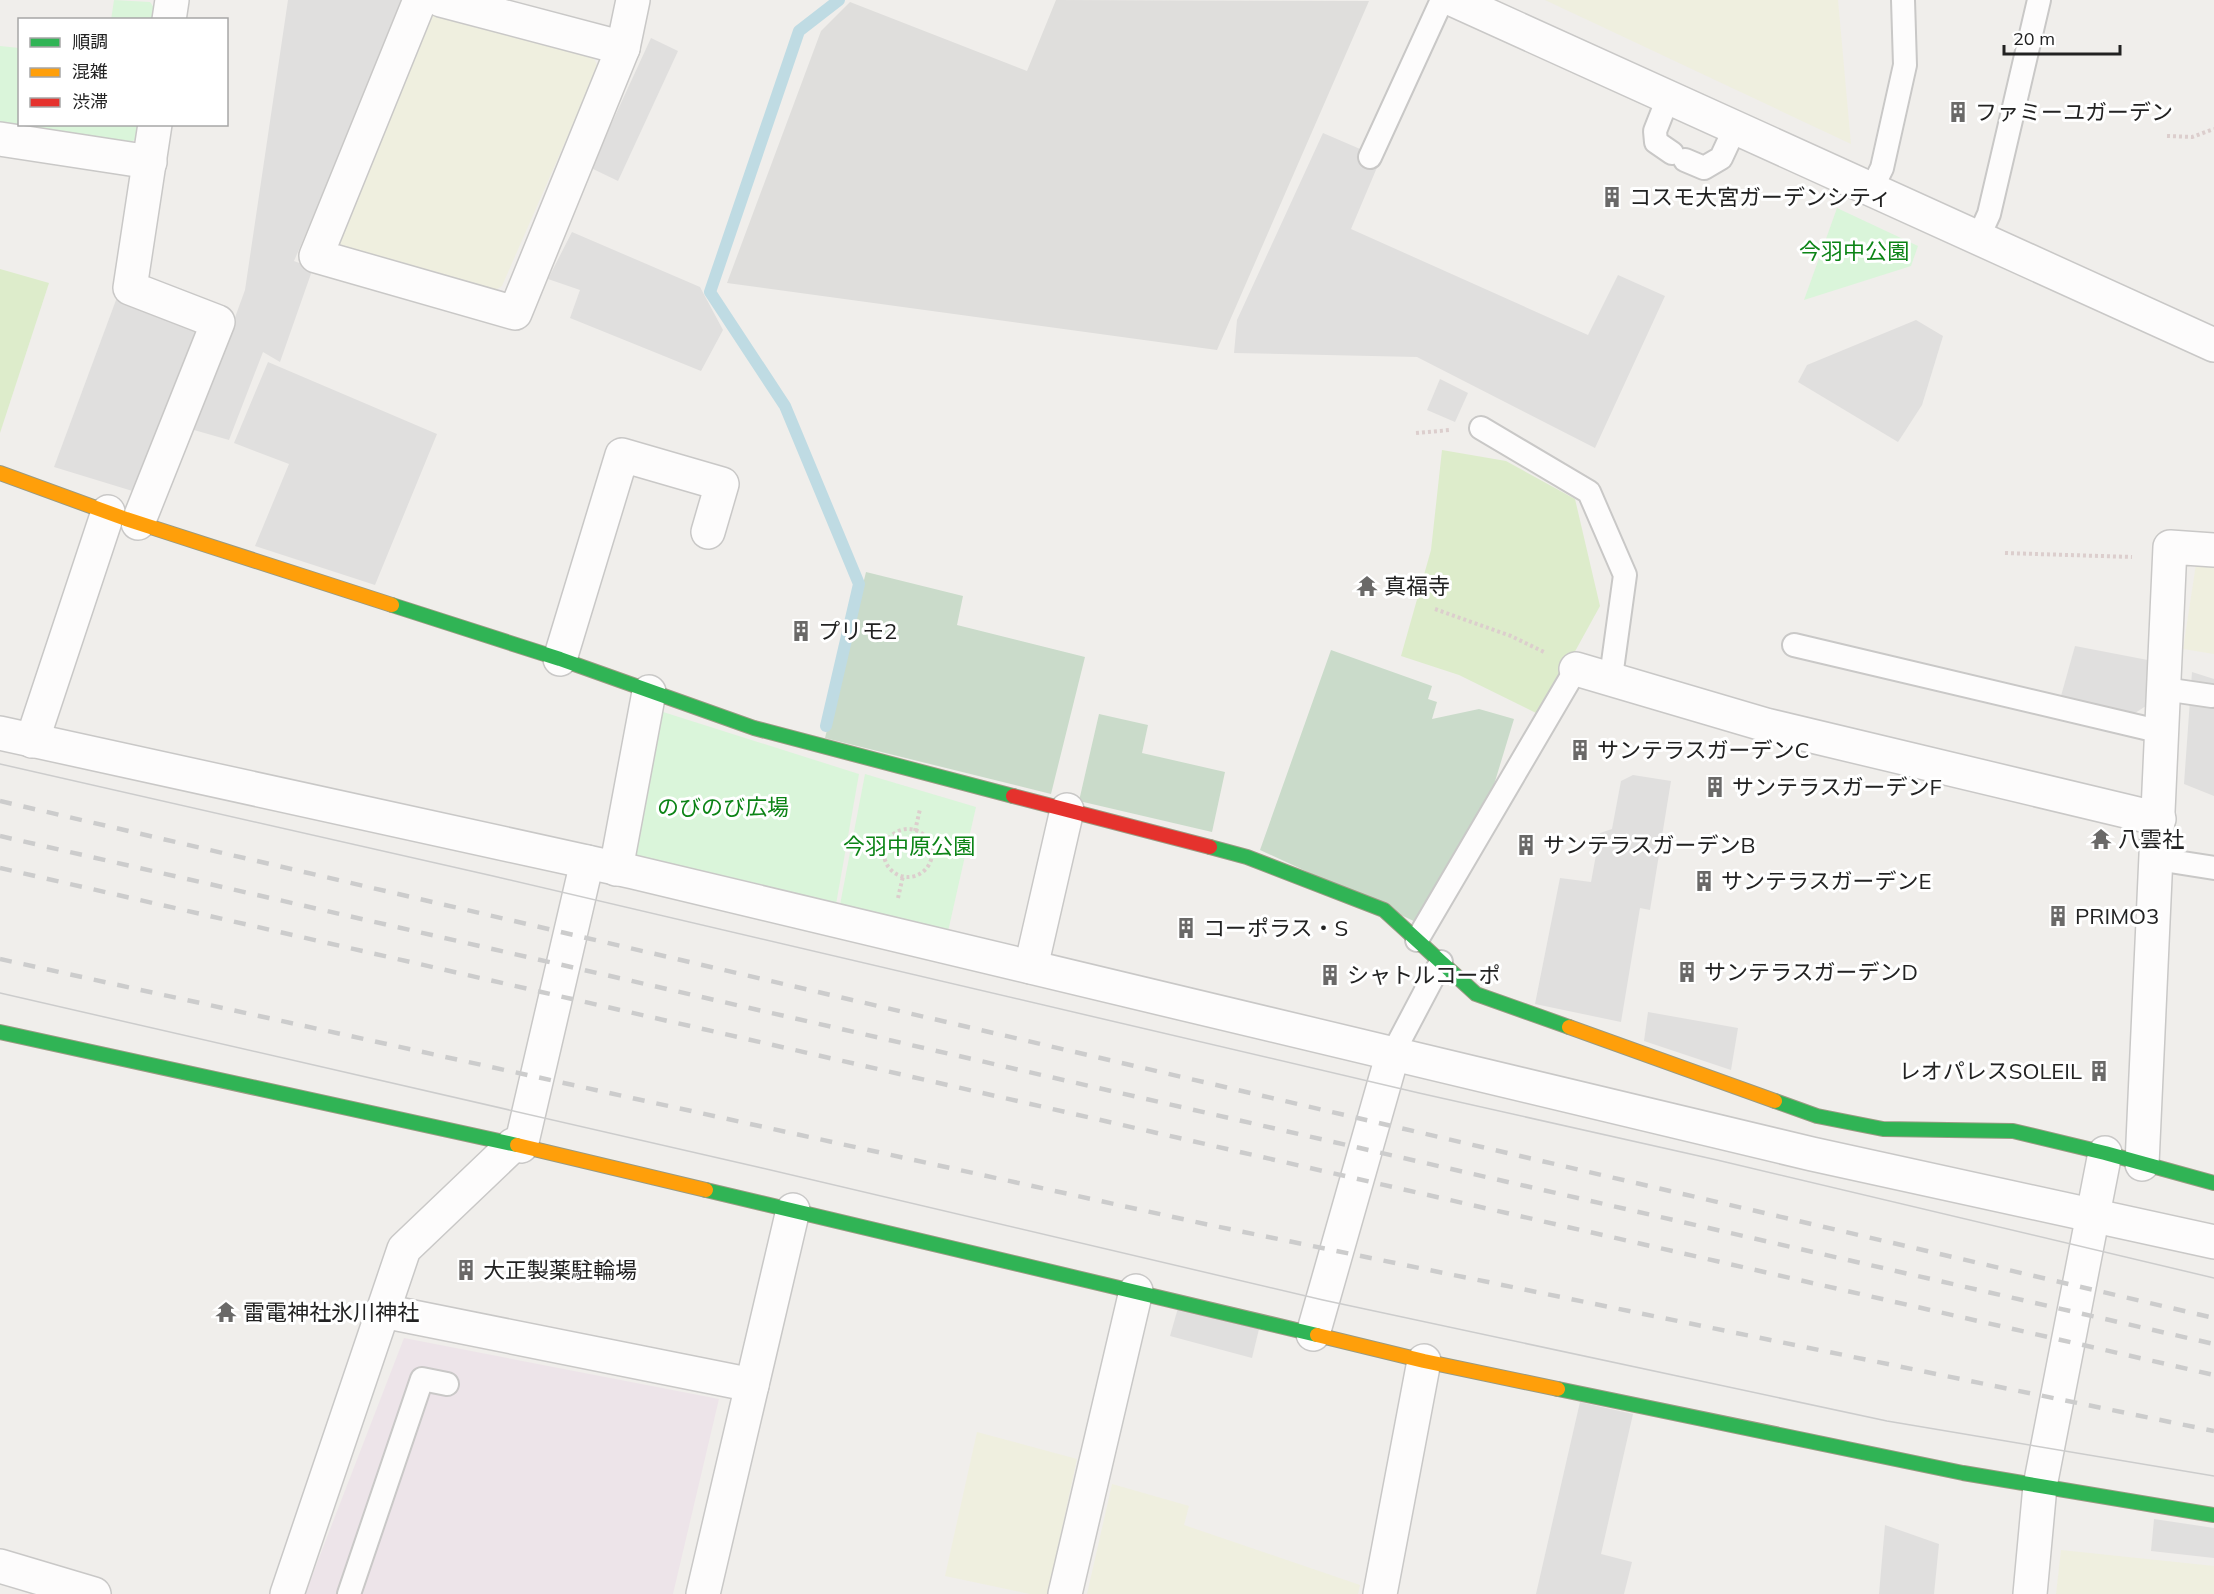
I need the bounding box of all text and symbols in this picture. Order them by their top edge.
legend [18,18,228,126]
scale bar [2004,18,2120,56]
text: 20 m [2013,27,2055,50]
text: 順調 [72,30,108,53]
text: 混雑 [72,60,108,83]
text: 渋滞 [72,90,108,113]
place label: ファミーユガーデン [1975,98,2173,126]
building icon: ファミーユガーデン [1946,100,1970,124]
place label: コスモ大宮ガーデンシティ [1629,183,1892,211]
building icon: コスモ大宮ガーデンシティ [1600,185,1624,209]
park label: 今羽中公園 [1799,237,1909,265]
place label: 真福寺 [1384,572,1450,600]
temple icon: 真福寺 [1355,574,1379,598]
place label: プリモ2 [818,617,897,645]
building icon: プリモ2 [789,619,813,643]
place label: サンテラスガーデンC [1597,736,1810,764]
building icon: サンテラスガーデンC [1568,738,1592,762]
place label: サンテラスガーデンF [1732,773,1942,801]
building icon: サンテラスガーデンF [1703,775,1727,799]
park label: のびのび広場 [657,793,789,821]
place label: 八雲社 [2118,825,2184,853]
temple icon: 八雲社 [2089,827,2113,851]
place label: サンテラスガーデンB [1543,831,1756,859]
park label: 今羽中原公園 [843,832,975,860]
building icon: サンテラスガーデンB [1514,833,1538,857]
place label: サンテラスガーデンE [1721,867,1932,895]
building icon: サンテラスガーデンE [1692,869,1716,893]
place label: PRIMO3 [2075,902,2159,930]
building icon: PRIMO3 [2046,904,2070,928]
place label: コーポラス・S [1203,914,1348,942]
building icon: コーポラス・S [1174,916,1198,940]
place label: サンテラスガーデンD [1704,958,1918,986]
building icon: サンテラスガーデンD [1675,960,1699,984]
place label: シャトルコーポ [1347,961,1501,989]
building icon: シャトルコーポ [1318,963,1342,987]
place label: レオパレスSOLEIL [1899,1057,2082,1085]
building icon: レオパレスSOLEIL [2087,1059,2111,1083]
place label: 大正製薬駐輪場 [483,1256,637,1284]
building icon: 大正製薬駐輪場 [454,1258,478,1282]
place label: 雷電神社氷川神社 [243,1298,419,1326]
temple icon: 雷電神社氷川神社 [214,1300,238,1324]

